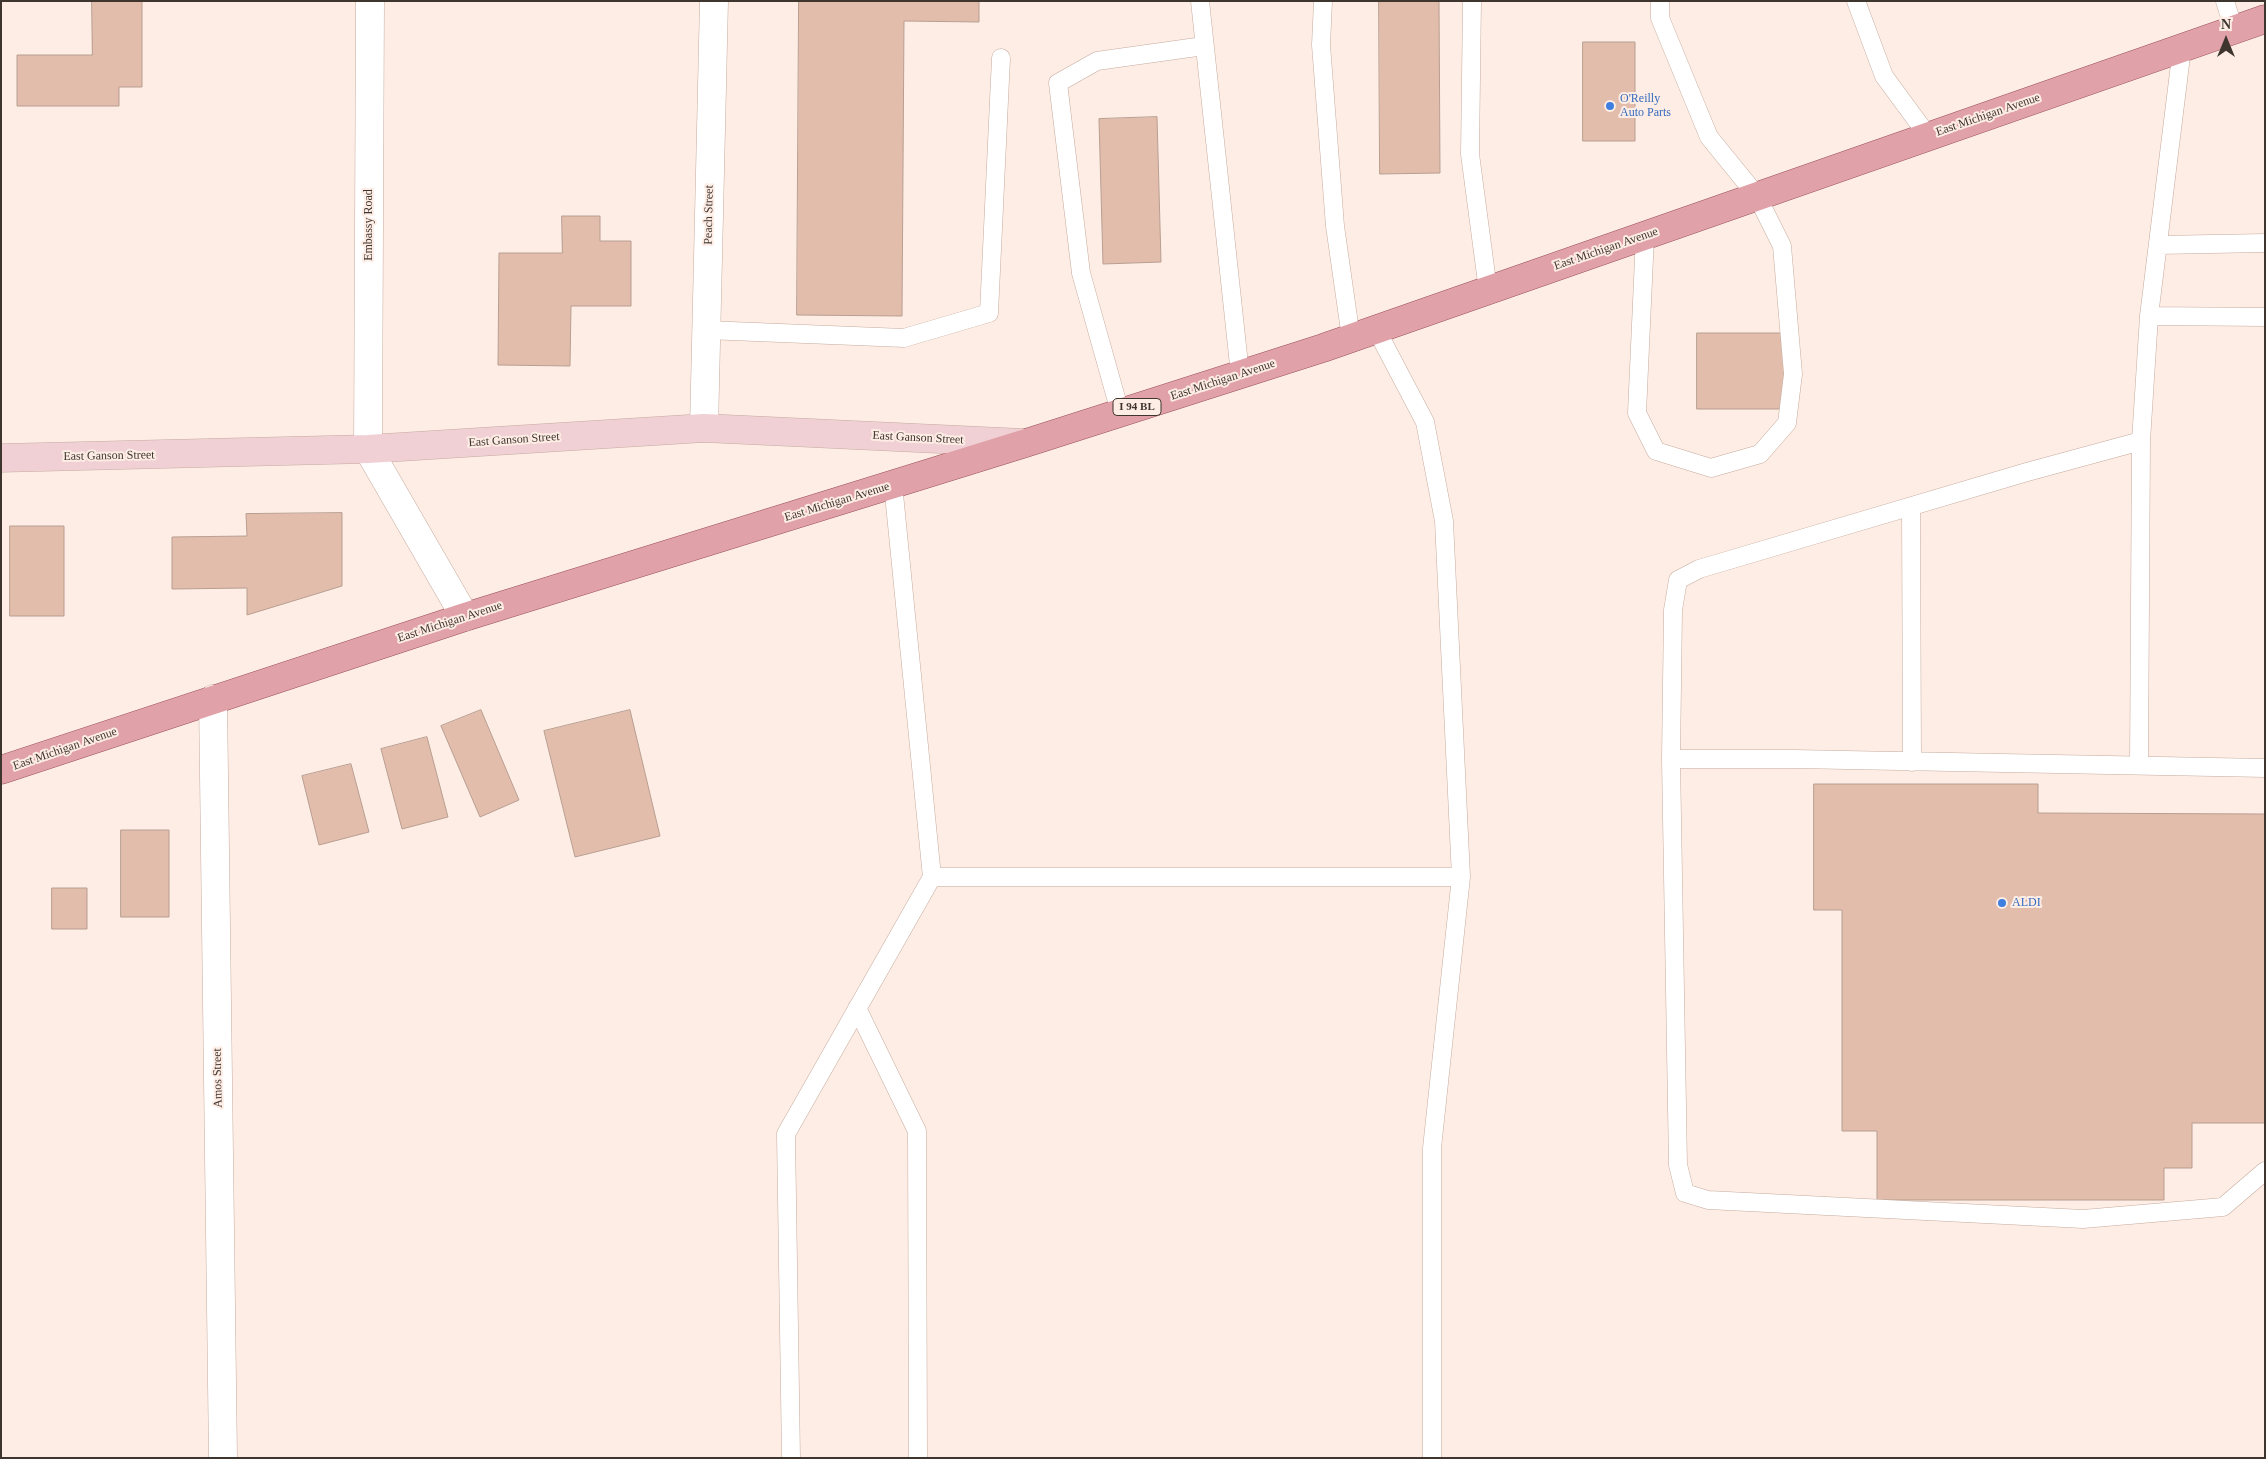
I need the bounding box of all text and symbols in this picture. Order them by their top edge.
north arrow [2201,15,2251,65]
text: N [2221,17,2231,32]
street label: East Michigan Avenue [1934,90,2042,140]
place label: O'Reilly Auto Parts [1620,92,1671,120]
marker: O'Reilly Auto Parts [1604,100,1616,112]
street label: Peach Street [701,185,717,245]
street label: Embassy Road [362,189,376,261]
street label: East Michigan Avenue [1552,224,1660,274]
street label: East Michigan Avenue [1169,356,1277,404]
road number: I 94 BL [1113,398,1161,416]
street label: East Ganson Street [872,428,964,448]
street label: East Ganson Street [468,430,560,450]
street label: East Ganson Street [63,448,155,464]
street label: East Michigan Avenue [783,479,891,525]
street label: East Michigan Avenue [396,598,504,646]
street label: East Michigan Avenue [11,724,119,774]
place label: ALDI [2012,896,2041,910]
marker: ALDI [1996,897,2008,909]
street label: Amos Street [210,1048,226,1108]

